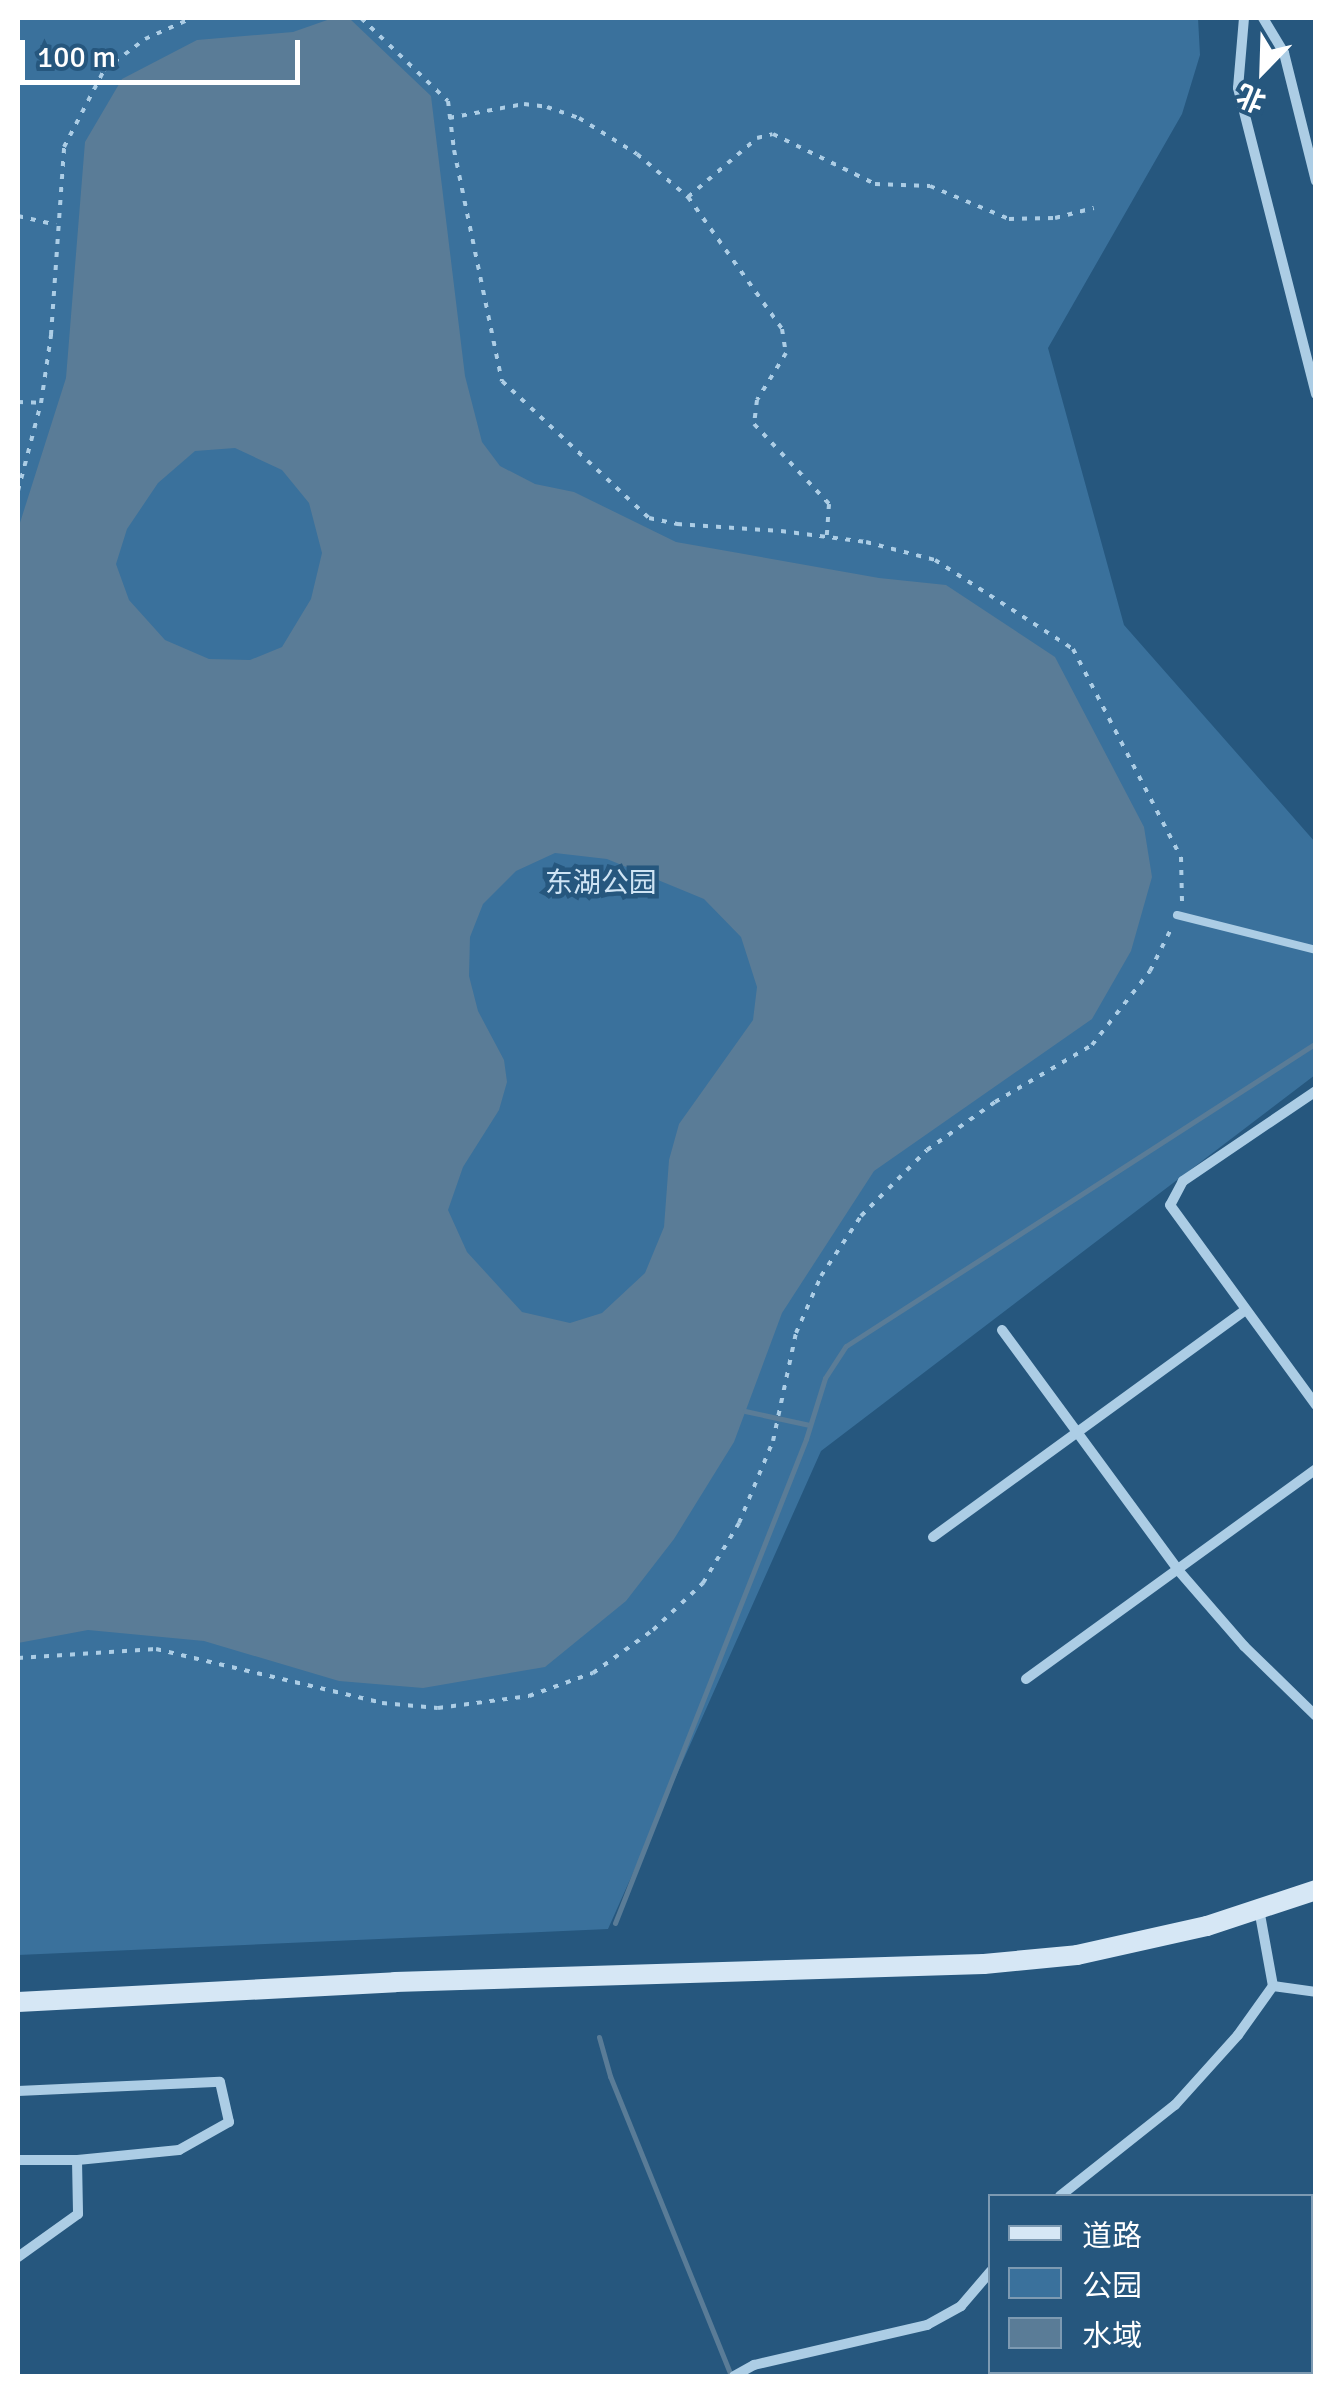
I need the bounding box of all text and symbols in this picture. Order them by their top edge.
scale bar [25,20,305,82]
north arrow [1213,20,1313,120]
text: 100 m [37,39,116,76]
text: 北 [1232,76,1271,119]
park label: 东湖公园 [545,866,657,900]
legend [988,2194,1313,2374]
text: 道路 [1082,2218,1142,2255]
text: 公园 [1082,2268,1142,2305]
text: 水域 [1082,2318,1142,2355]

